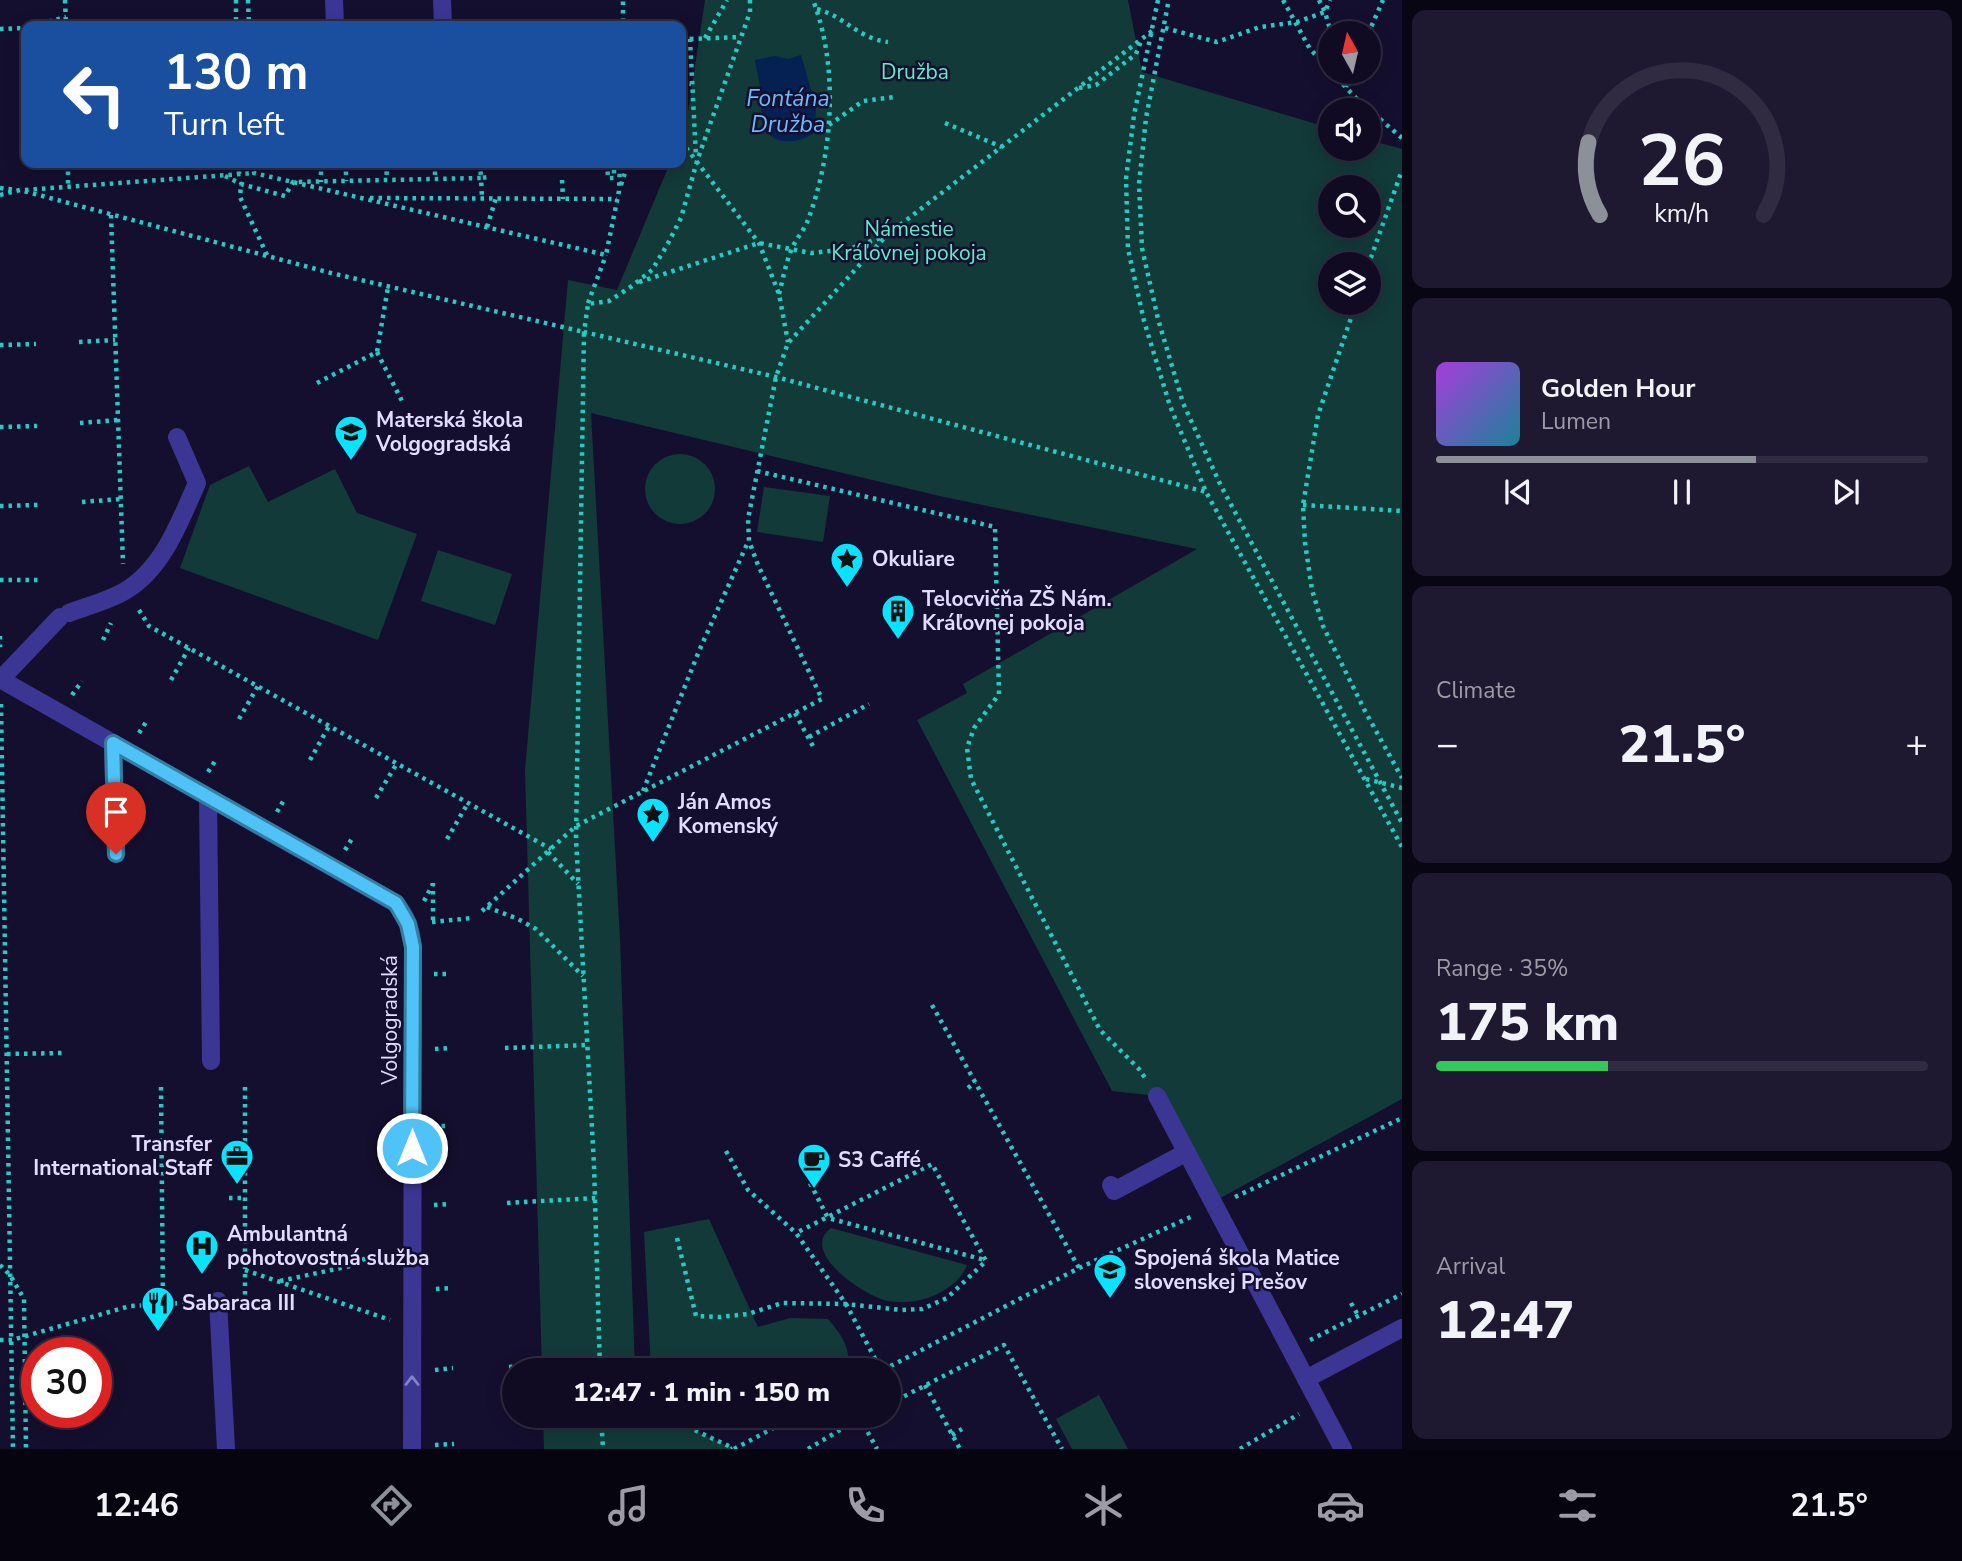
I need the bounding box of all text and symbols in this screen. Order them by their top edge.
north arrow [1318,21,1381,84]
map controls [1318,21,1381,315]
text: 130 m [164,39,308,106]
icon: left [49,49,140,140]
park label: Družba [881,58,949,86]
water label: Fontána Družba [746,83,830,140]
button: sound [1318,98,1381,161]
text: Turn left [164,103,284,146]
text: 26 [1638,111,1726,211]
button: search [1318,175,1381,238]
text: km/h [1654,197,1710,231]
park label: Námestie Kráľovnej pokoja [831,215,987,267]
button: layers [1318,252,1381,315]
text: Golden Hour [1541,371,1696,406]
place label: Materská škola Volgogradská [375,406,523,458]
text: Lumen [1541,406,1611,437]
school or university icon: Materská škola Volgogradská [332,413,370,462]
icon: previous [1499,473,1537,511]
icon: pause [1663,473,1701,511]
icon: next [1827,473,1865,511]
place icon: Okuliare [828,540,866,589]
place label: Okuliare [872,545,955,573]
place label: Telocvičňa ZŠ Nám. Kráľovnej pokoja [922,585,1112,637]
building icon: Telocvičňa ZŠ Nám. Kráľovnej pokoja [879,592,917,641]
text: Climate [1436,675,1516,706]
text: 21.5° [1618,709,1746,780]
text: − [1436,719,1459,770]
text: + [1905,719,1928,770]
pin [86,782,146,854]
place label: Ján Amos Komenský [677,788,779,840]
icon: arrive [97,793,135,831]
place icon: Ján Amos Komenský [634,795,672,844]
text: Range · 35% [1436,953,1568,984]
street label: Volgogradská [376,955,404,1086]
text: 175 km [1436,987,1619,1058]
position arrow [375,1111,449,1185]
place label: Transfer International Staff [33,1130,213,1182]
office icon: Transfer International Staff [218,1137,256,1186]
cafe icon: S3 Caffé [795,1141,833,1190]
place label: S3 Caffé [838,1146,921,1174]
place label: Ambulantná pohotovostná služba [227,1220,430,1272]
hospital icon: Ambulantná pohotovostná služba [183,1227,221,1276]
place label: Spojená škola Matice slovenskej Prešov [1134,1244,1340,1296]
school or university icon: Spojená škola Matice slovenskej Prešov [1091,1251,1129,1300]
text: Arrival [1436,1251,1505,1282]
restaurant icon: Sabaraca III [139,1284,177,1333]
text: 12:47 [1436,1285,1574,1356]
place label: Sabaraca III [182,1289,295,1317]
speed limit sign: 30 [21,1337,112,1428]
one-way arrow [404,1375,420,1386]
text: 12:47 · 1 min · 150 m [573,1375,830,1410]
icon: directions [367,1481,416,1530]
icon: music [604,1481,653,1530]
icon: phone [841,1481,890,1530]
icon: climate [1079,1481,1128,1530]
icon: car [1316,1481,1365,1530]
icon: filters [1553,1481,1602,1530]
text: 12:46 [94,1484,179,1527]
text: 21.5° [1790,1484,1868,1527]

